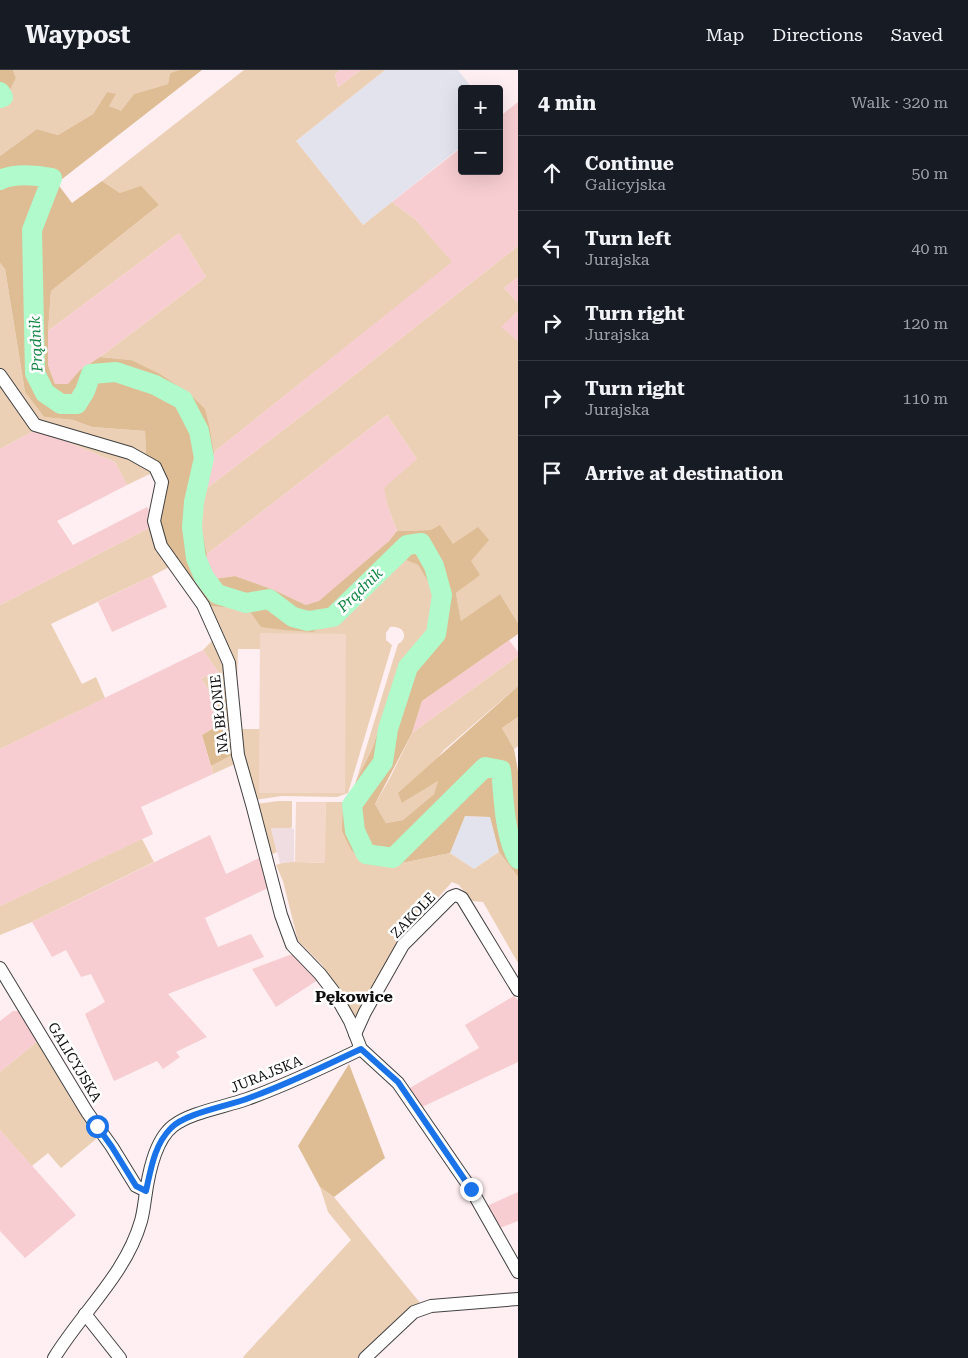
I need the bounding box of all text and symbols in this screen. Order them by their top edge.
text: Waypost [25,21,130,49]
text: Map [706,24,744,45]
text: Directions [772,24,863,45]
text: Saved [891,24,943,45]
map controls [458,85,503,175]
button: + [458,85,503,130]
text: 4 min [538,91,596,115]
text: Walk · 320 m [851,93,948,112]
button: − [458,130,503,175]
text: Continue [585,152,674,175]
icon: ahead [538,159,566,187]
text: 50 m [911,164,948,183]
text: Galicyjska [585,175,666,194]
text: Turn left [585,227,671,250]
icon: left [538,234,566,262]
text: 40 m [911,239,948,258]
text: Jurajska [585,250,650,269]
text: Turn right [585,302,685,325]
icon: right [538,309,566,337]
text: 120 m [902,314,948,333]
water label: Prądnik [26,315,47,373]
text: Jurajska [585,325,650,344]
text: Turn right [585,377,685,400]
icon: right [538,384,566,412]
text: 110 m [902,389,948,408]
text: Jurajska [585,400,650,419]
icon: arrive [538,459,566,487]
text: Arrive at destination [585,462,783,485]
water label: Prądnik [333,564,387,617]
street label: NA BŁONIE [207,674,231,754]
street label: ZAKOLE [388,889,439,941]
district label: Pękowice [315,987,393,1006]
street label: GALICYJSKA [45,1019,105,1105]
street label: JURAJSKA [228,1052,304,1096]
route start [86,1115,109,1138]
route end [460,1178,483,1201]

